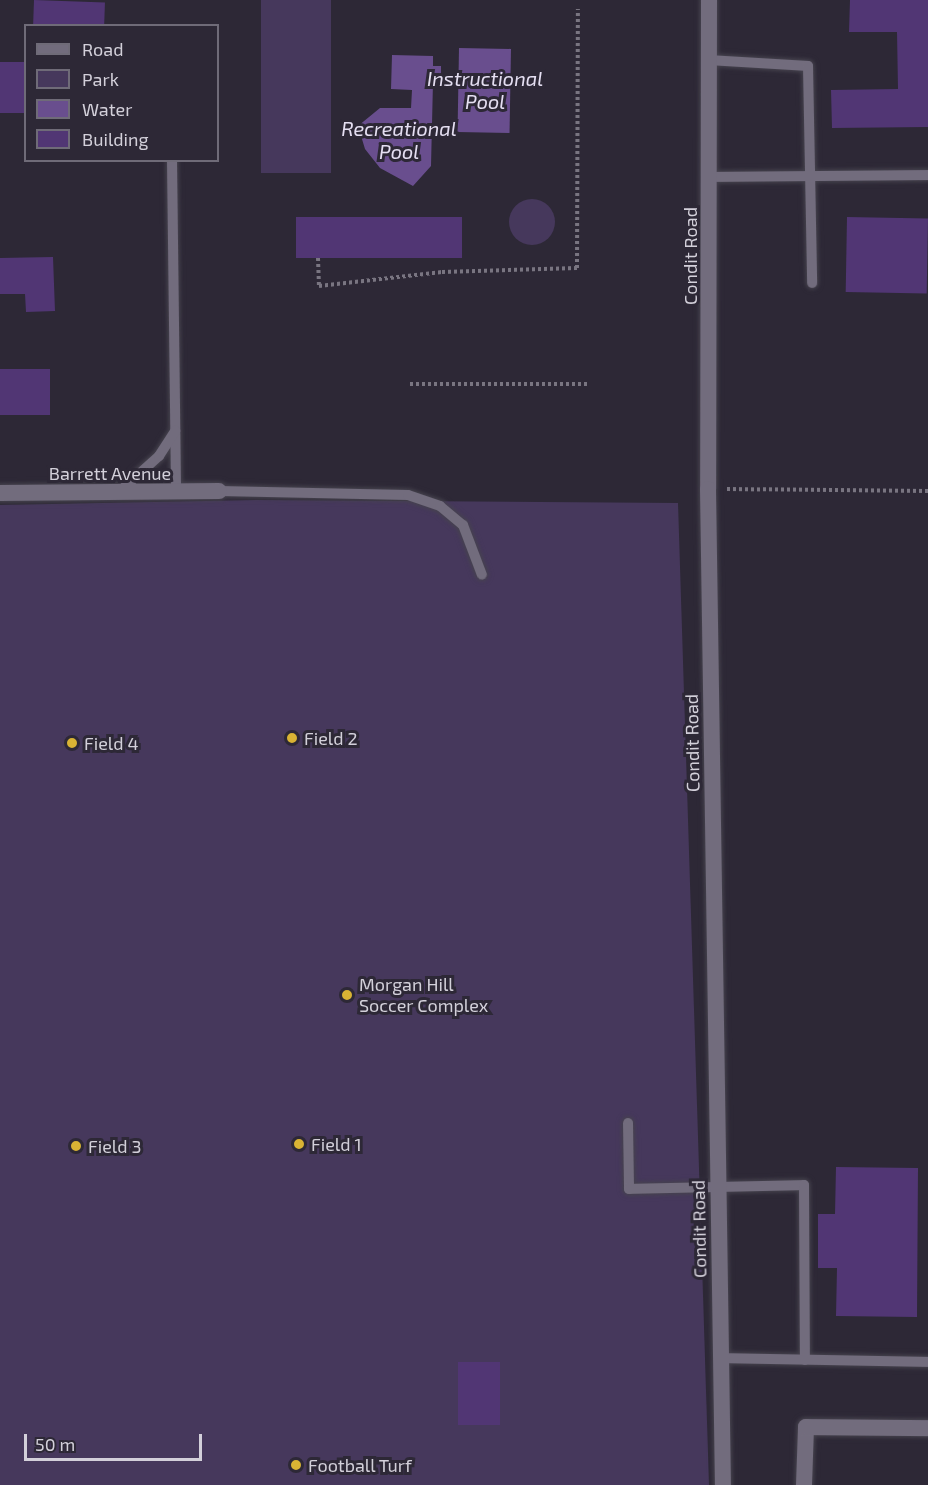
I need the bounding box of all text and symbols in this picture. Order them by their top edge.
legend [24,24,219,162]
text: Road [82,38,123,60]
water label: Instructional Pool [427,67,543,114]
text: Park [82,68,119,90]
text: Water [82,98,132,120]
water label: Recreational Pool [341,117,457,164]
text: Building [82,128,149,150]
street label: Condit Road [679,207,701,305]
street label: Barrett Avenue [49,462,171,484]
street label: Condit Road [680,694,704,792]
place label: Field 2 [304,727,358,749]
marker: Field 2 [285,731,299,745]
place label: Field 4 [84,732,139,754]
marker: Field 4 [65,736,79,750]
place label: Morgan Hill Soccer Complex [359,974,489,1016]
marker: Morgan Hill Soccer Complex [340,988,354,1002]
place label: Field 1 [311,1133,362,1155]
place label: Field 3 [88,1135,142,1157]
marker: Field 1 [292,1137,306,1151]
marker: Field 3 [69,1139,83,1153]
street label: Condit Road [687,1180,711,1278]
scale bar [27,1422,206,1460]
text: 50 m [35,1433,75,1455]
place label: Football Turf [308,1454,413,1476]
marker: Football Turf [289,1458,303,1472]

